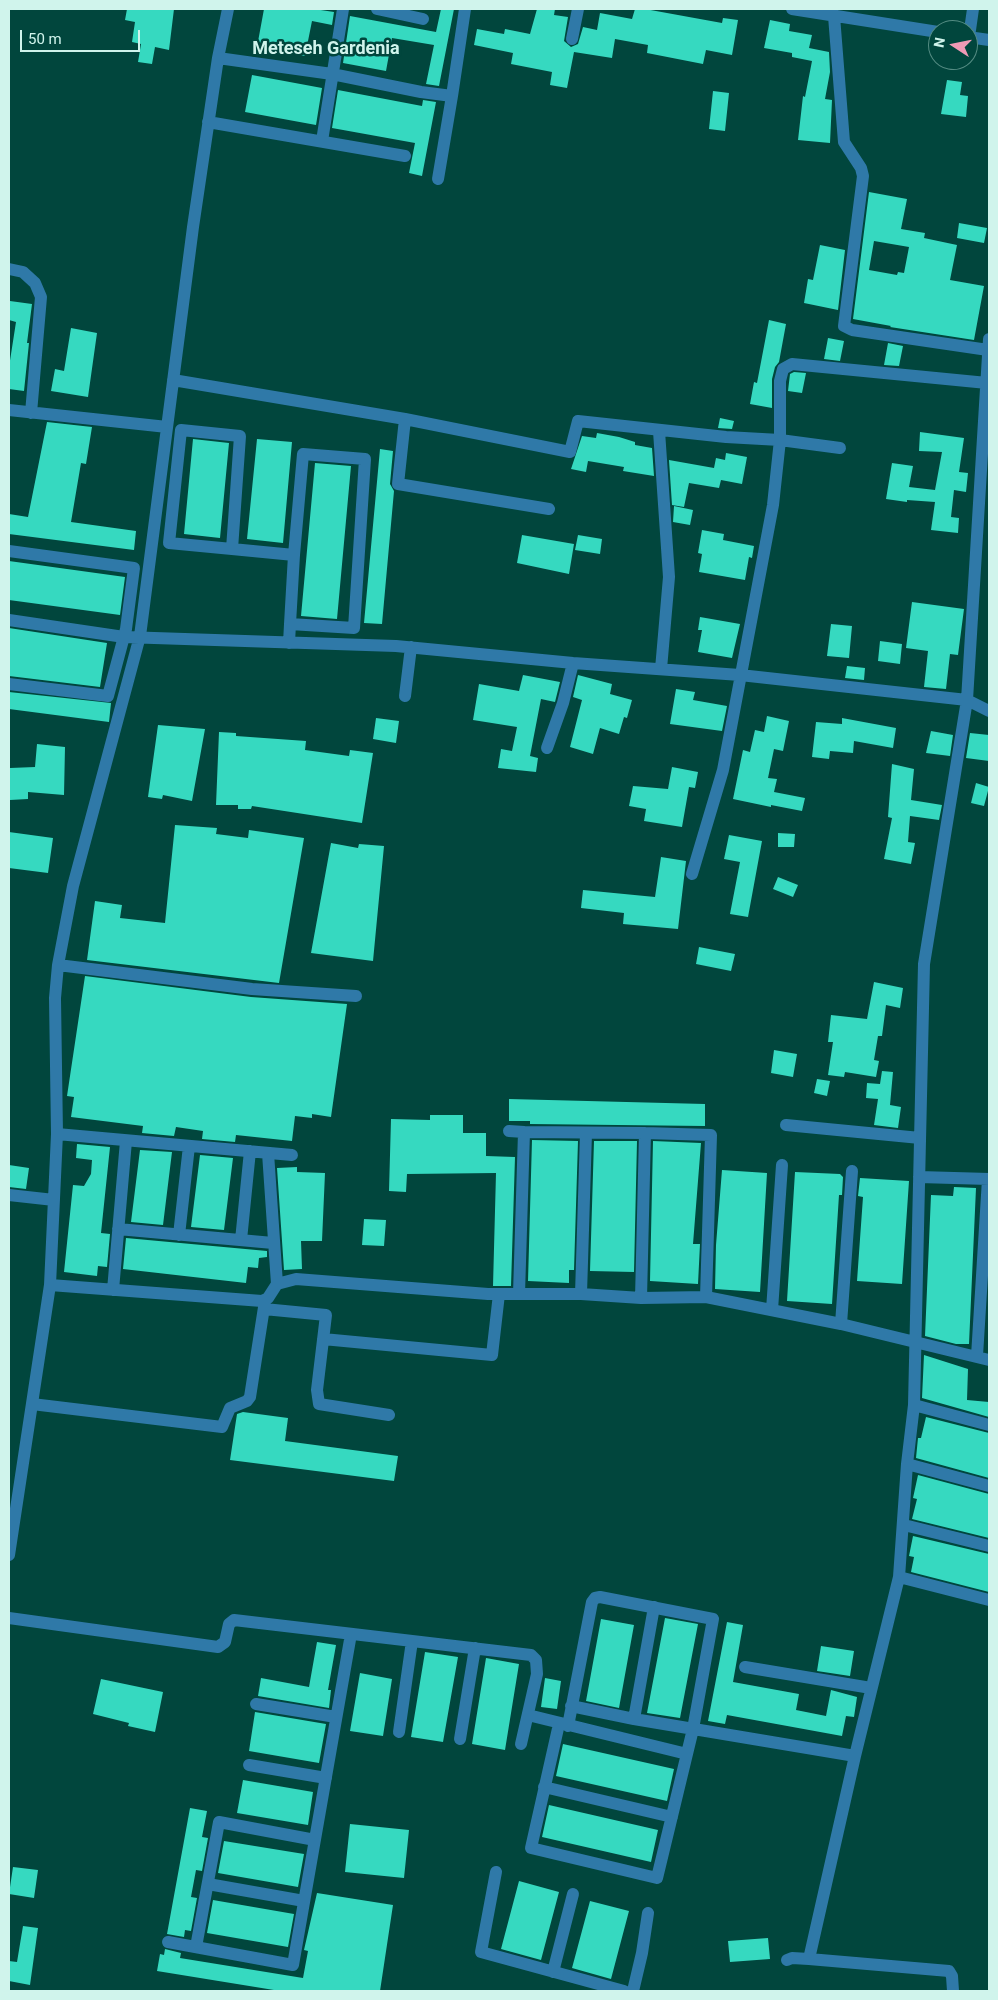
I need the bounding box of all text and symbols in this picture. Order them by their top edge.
scale bar [22,20,142,52]
north arrow [928,20,978,70]
text: 50 m [28,30,62,48]
text: N [930,36,948,49]
district label: Meteseh Gardenia [252,38,400,60]

